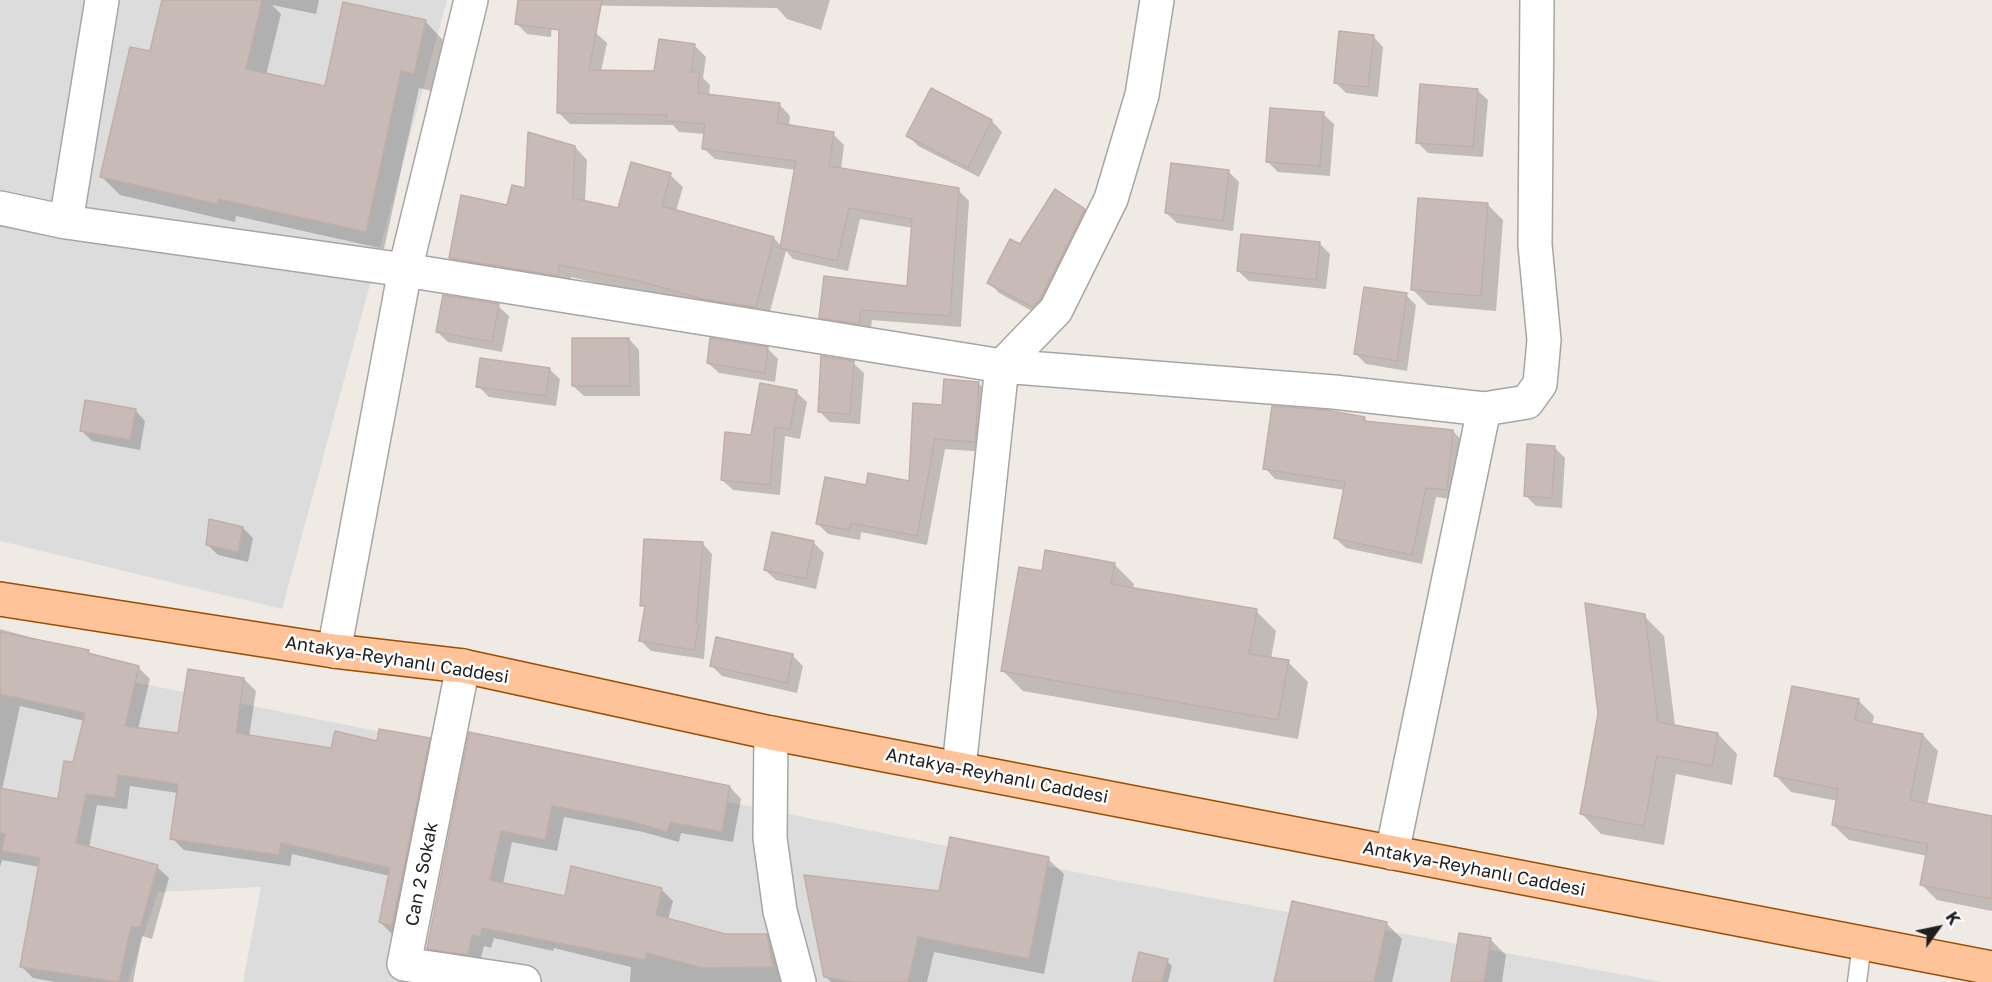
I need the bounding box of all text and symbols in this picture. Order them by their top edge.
street label: Antakya-Reyhanlı Caddesi [284,632,510,688]
street label: Antakya-Reyhanlı Caddesi [884,744,1110,808]
street label: Can 2 Sokak [401,820,443,928]
street label: Antakya-Reyhanlı Caddesi [1361,837,1587,901]
north arrow [1908,898,1968,958]
text: K [1942,908,1965,929]

